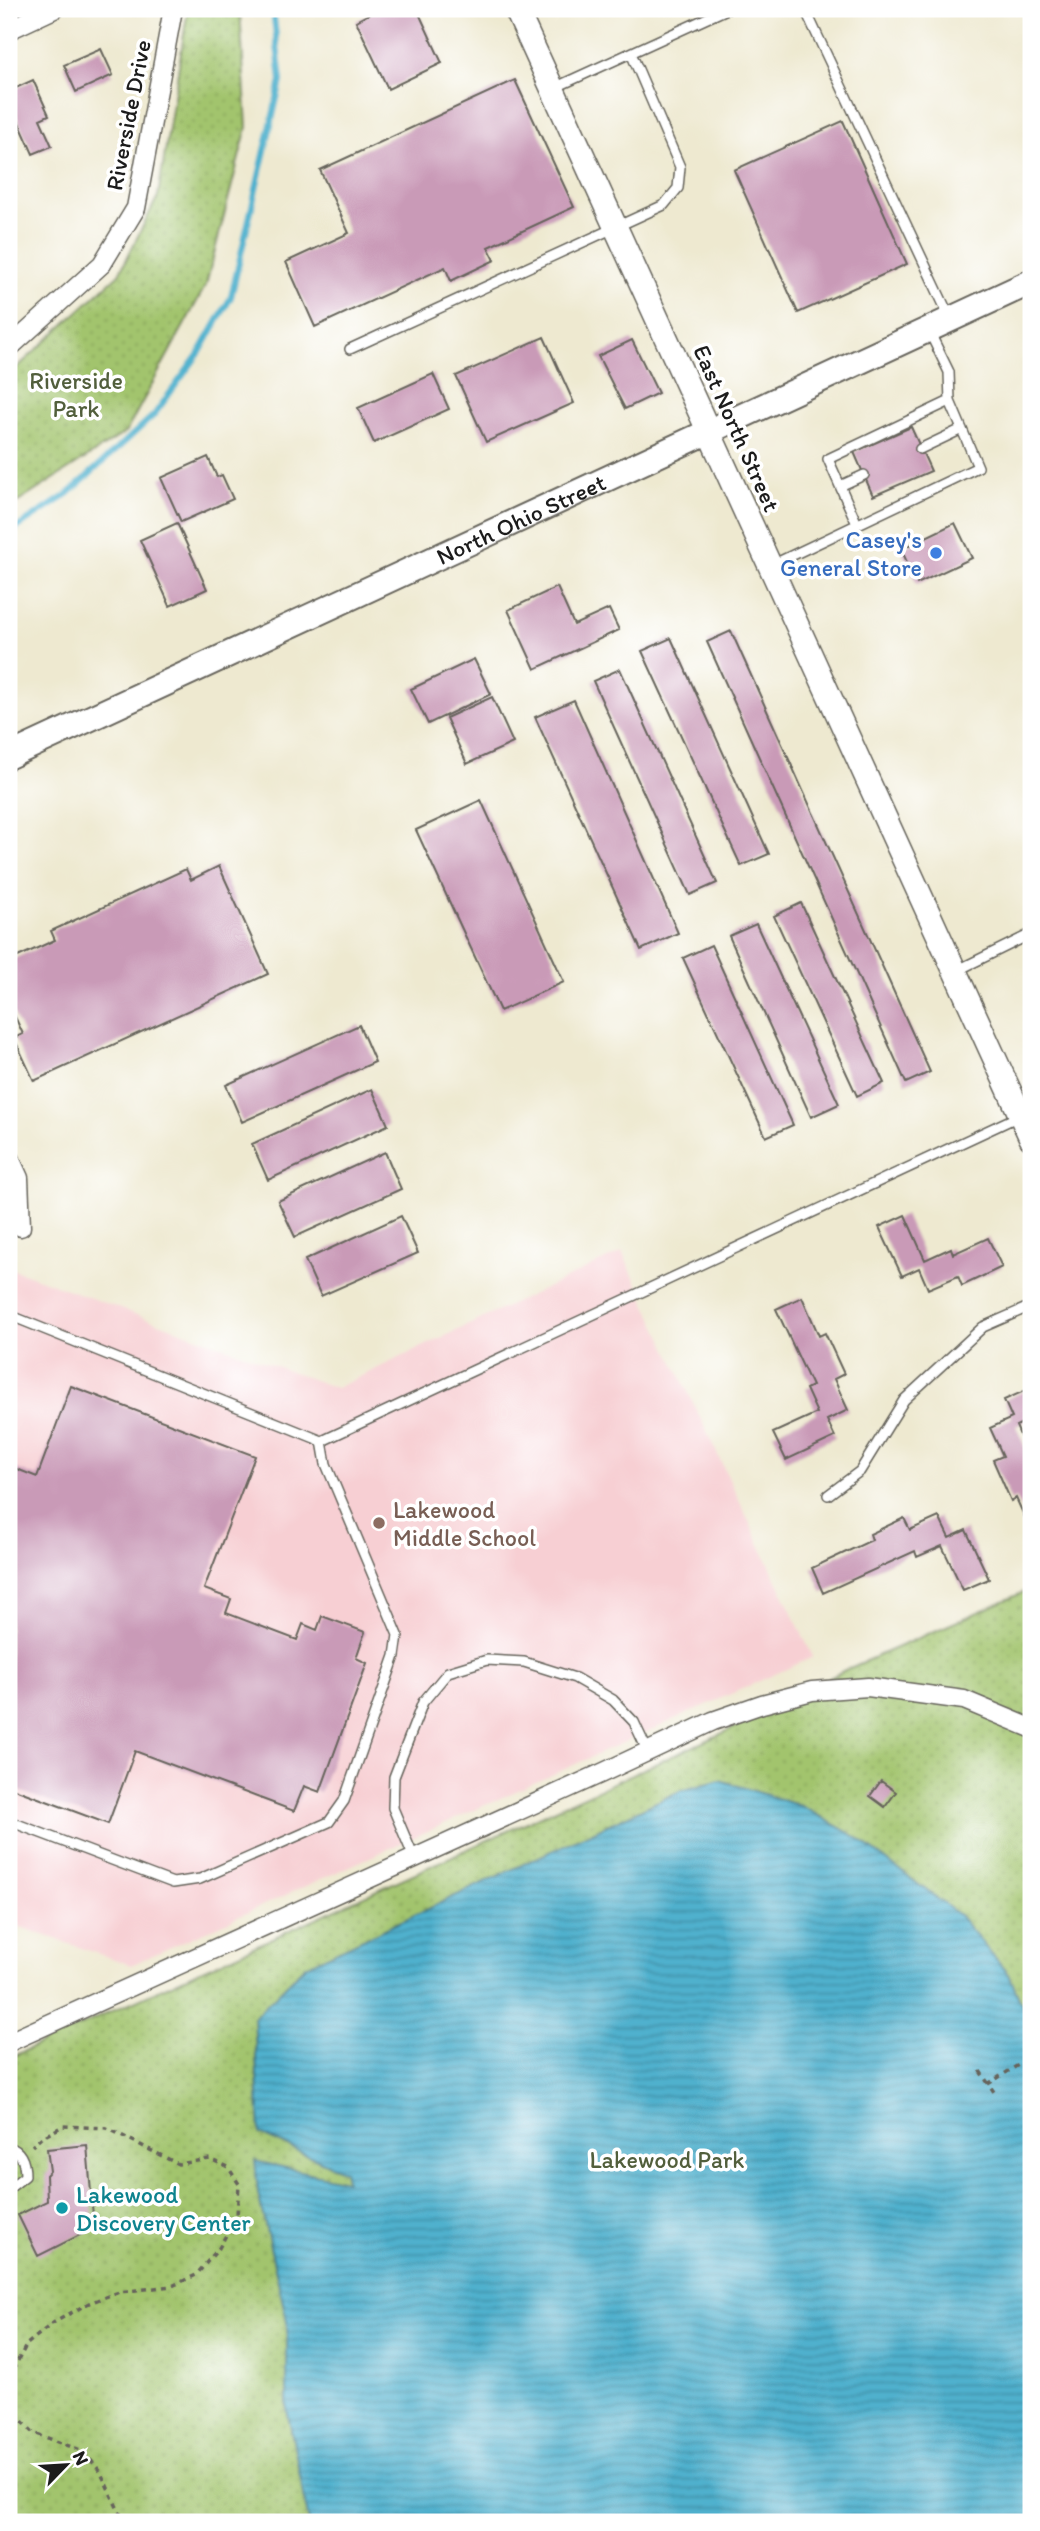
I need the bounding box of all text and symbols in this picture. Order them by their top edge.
street label: Riverside Drive [99,37,157,193]
street label: East North Street [687,340,787,516]
park label: Riverside Park [29,366,123,423]
street label: North Ohio Street [431,467,610,570]
place label: Casey's General Store [780,525,922,582]
marker: Casey's General Store [928,545,944,561]
place label: Lakewood Middle School [393,1495,536,1552]
marker: Lakewood Middle School [371,1515,387,1531]
park label: Lakewood Park [590,2145,745,2174]
place label: Lakewood Discovery Center [76,2180,251,2237]
marker: Lakewood Discovery Center [54,2200,70,2216]
north arrow [32,2430,102,2500]
text: N [68,2447,94,2469]

